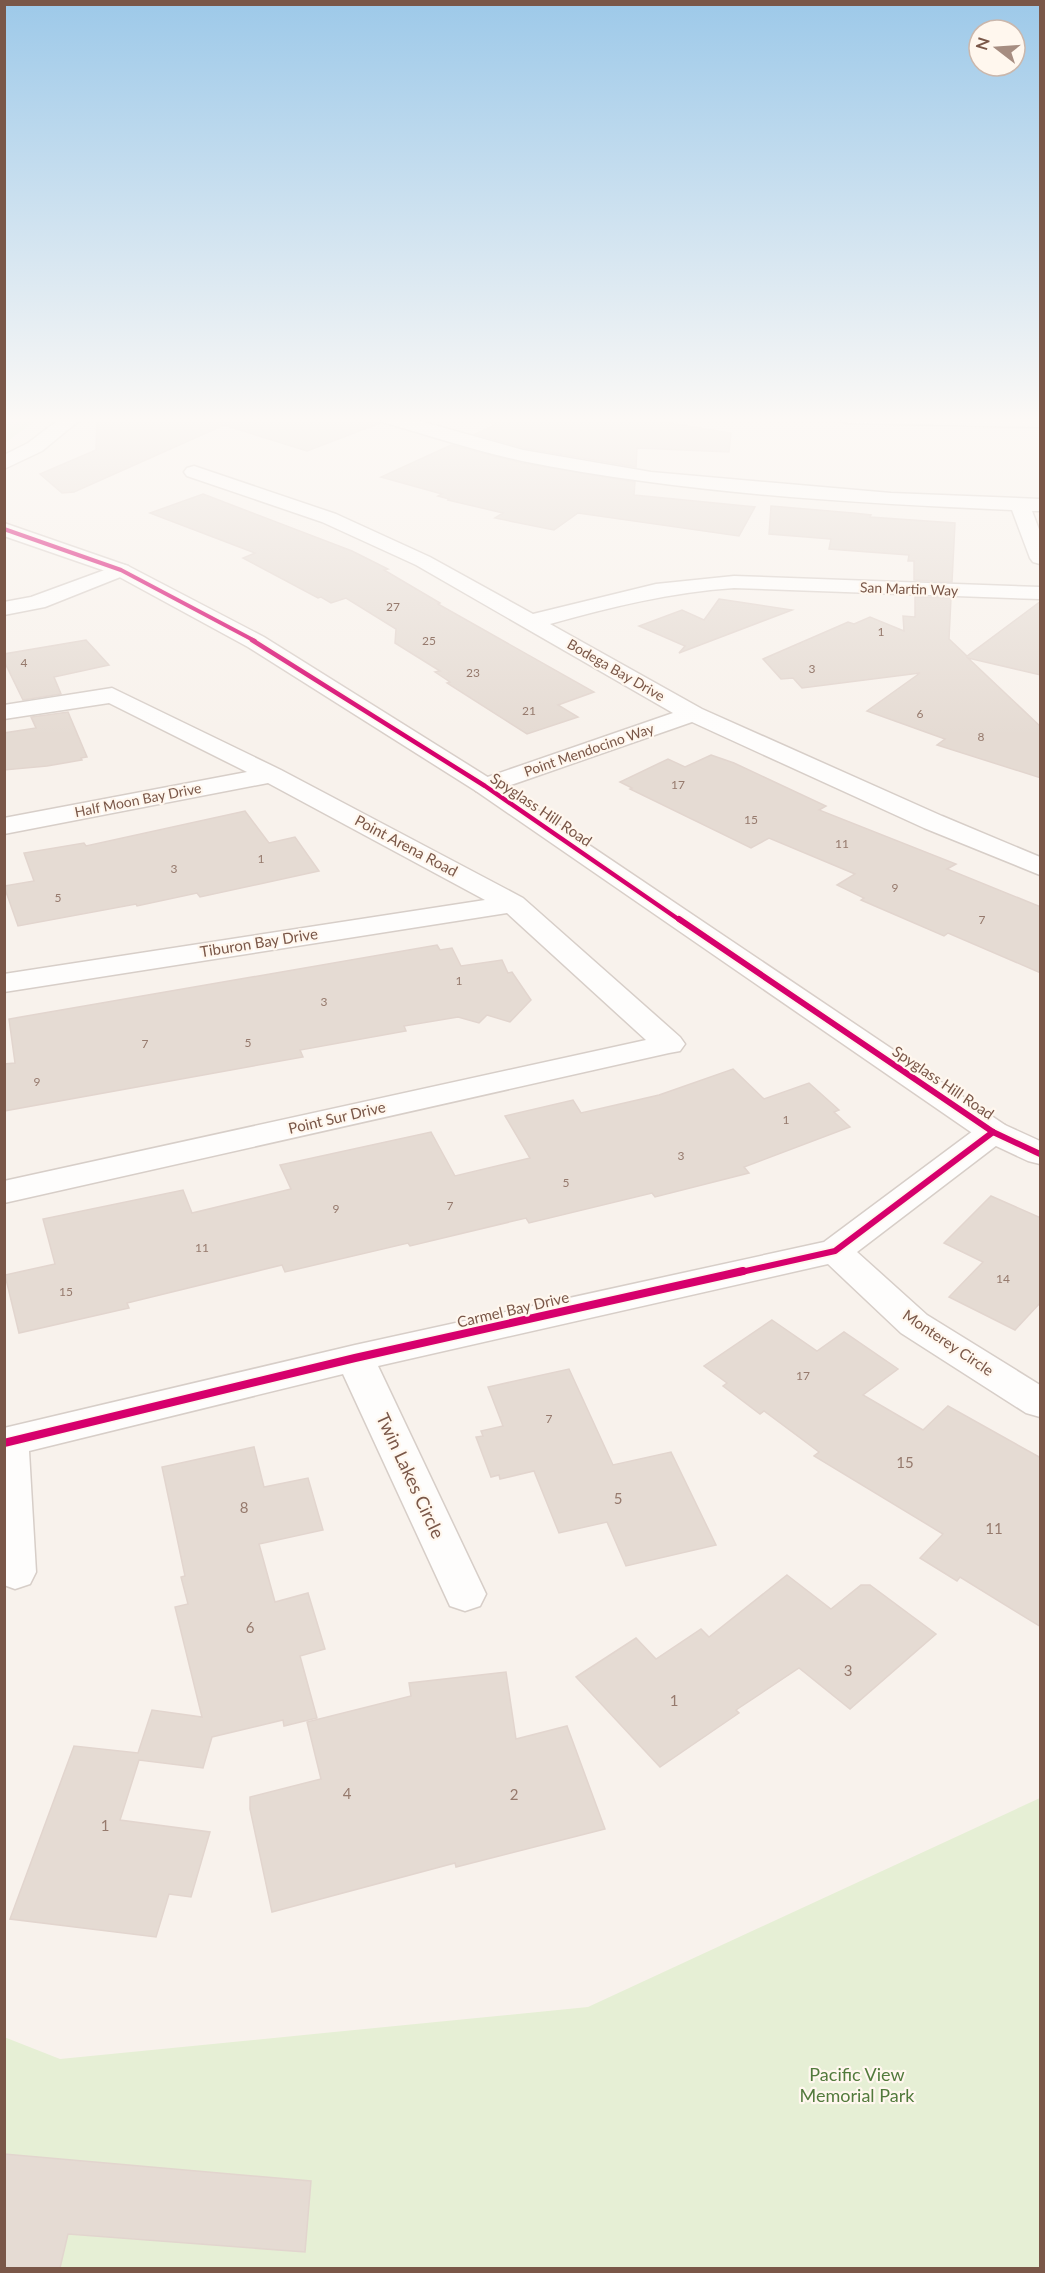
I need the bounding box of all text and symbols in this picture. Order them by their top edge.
north arrow [967,18,1027,78]
text: N [971,35,993,52]
street label: San Martin Way [860,578,959,599]
house number: 27 [386,599,400,614]
house number: 1 [878,624,885,639]
house number: 25 [422,633,436,648]
street label: Bodega Bay Drive [565,635,668,704]
house number: 4 [21,655,28,670]
house number: 3 [809,661,816,676]
house number: 23 [466,665,480,680]
house number: 21 [522,703,536,718]
house number: 6 [917,706,924,721]
street label: Point Mendocino Way [522,719,657,780]
house number: 8 [978,729,985,744]
street label: Spyglass Hill Road [487,769,596,850]
house number: 17 [671,777,685,792]
street label: Half Moon Bay Drive [73,779,203,820]
street label: Point Arena Road [352,810,461,880]
house number: 15 [744,812,758,827]
house number: 11 [835,836,849,851]
house number: 1 [258,851,265,866]
house number: 3 [171,861,178,876]
house number: 9 [892,880,899,895]
house number: 5 [55,890,62,905]
house number: 7 [979,912,986,927]
street label: Tiburon Bay Drive [199,924,319,960]
house number: 1 [456,973,463,988]
house number: 3 [321,994,328,1009]
house number: 5 [245,1035,252,1050]
house number: 7 [142,1036,149,1051]
street label: Spyglass Hill Road [889,1042,998,1123]
house number: 9 [34,1074,41,1089]
street label: Point Sur Drive [286,1097,387,1137]
house number: 1 [783,1112,790,1127]
house number: 3 [678,1148,685,1163]
house number: 5 [563,1175,570,1190]
house number: 7 [447,1198,454,1213]
house number: 9 [333,1201,340,1216]
house number: 11 [195,1240,209,1255]
house number: 14 [996,1271,1010,1286]
house number: 15 [59,1284,73,1299]
street label: Carmel Bay Drive [455,1287,571,1331]
street label: Monterey Circle [900,1305,997,1379]
house number: 17 [796,1368,810,1383]
street label: Twin Lakes Circle [372,1409,450,1542]
house number: 7 [546,1411,553,1426]
house number: 15 [896,1453,914,1471]
house number: 5 [614,1489,622,1507]
house number: 8 [240,1498,248,1516]
house number: 11 [985,1519,1003,1537]
house number: 6 [246,1618,255,1636]
house number: 3 [844,1661,852,1679]
house number: 1 [670,1691,678,1709]
house number: 4 [343,1784,352,1802]
house number: 2 [510,1785,518,1803]
house number: 1 [101,1816,109,1834]
park label: Pacific View Memorial Park [800,2063,915,2106]

